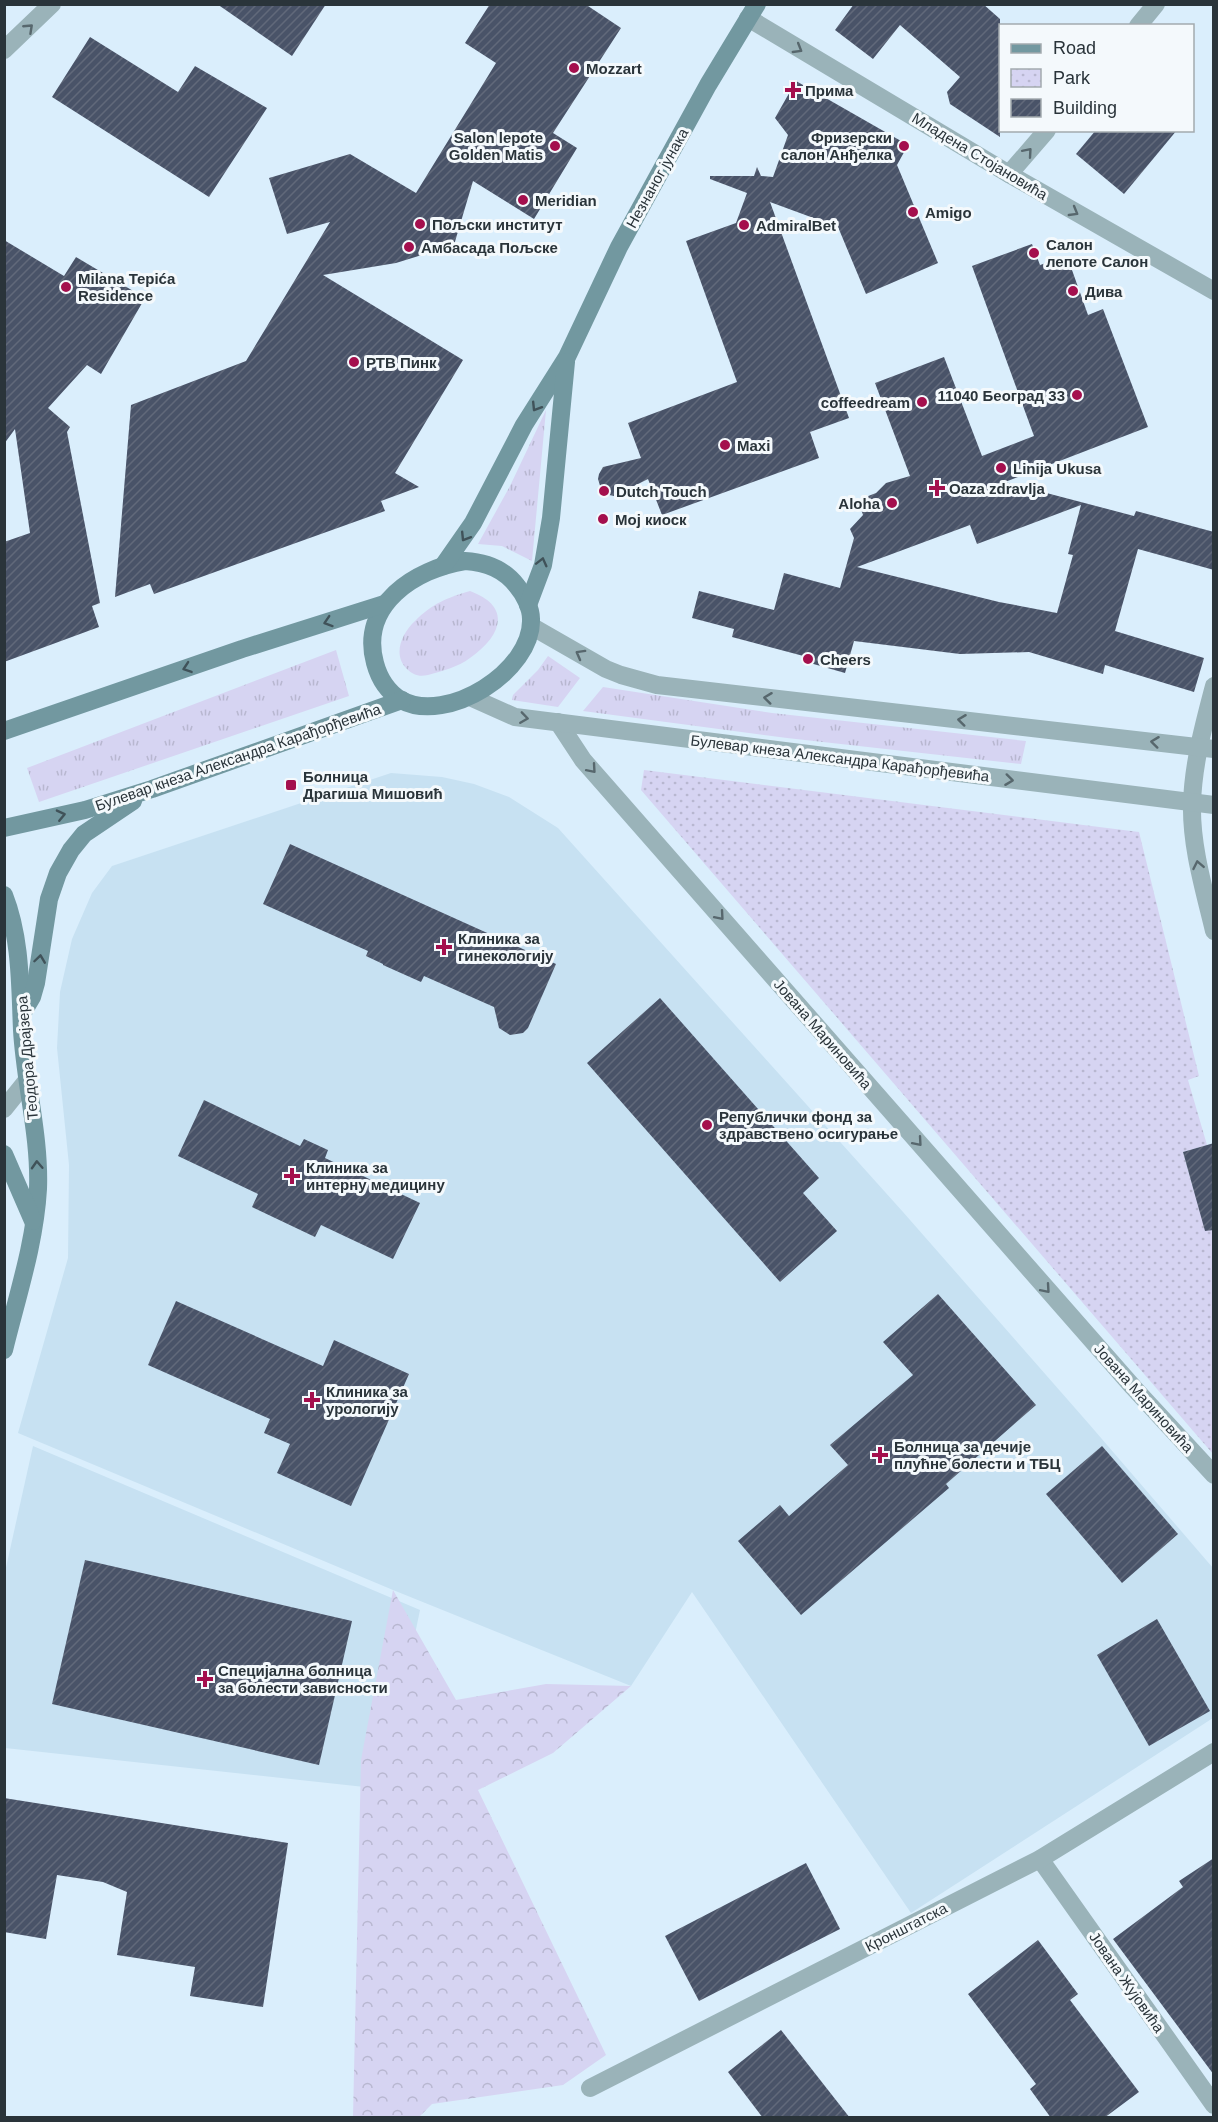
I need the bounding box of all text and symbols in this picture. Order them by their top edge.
one-way arrow [22,24,33,35]
legend [999,24,1194,132]
text: Road [1053,38,1096,58]
one-way arrow [792,41,802,53]
place label: Mozzart [586,60,642,77]
marker: Mozzart [567,61,581,75]
text: Park [1053,68,1091,88]
place label: Прима [805,82,854,99]
marker: Прима [786,83,800,97]
text: Building [1053,98,1117,118]
street label: Младена Стојановића [909,109,1051,203]
street label: Незнаног јунака [623,125,692,231]
place label: Salon lepote Golden Matis [449,129,543,163]
place label: Фризерски салон Анђелка [781,129,893,163]
marker: Salon lepote Golden Matis [548,139,562,153]
marker: Фризерски салон Анђелка [897,139,911,153]
one-way arrow [1021,148,1032,159]
place label: Meridian [535,192,597,209]
marker: Meridian [516,193,530,207]
place label: Amigo [925,204,972,221]
marker: Amigo [906,205,920,219]
one-way arrow [1068,205,1079,216]
place label: Пољски институт [432,216,563,233]
marker: Пољски институт [413,217,427,231]
place label: AdmiralBet [756,217,836,234]
marker: AdmiralBet [737,218,751,232]
place label: Салон лепоте Салон [1046,236,1148,270]
place label: Амбасада Пољске [421,239,558,256]
marker: Амбасада Пољске [402,240,416,254]
marker: Салон лепоте Салон [1027,246,1041,260]
place label: Milana Tepića Residence [78,270,176,304]
marker: Milana Tepića Residence [59,280,73,294]
place label: Дива [1085,283,1123,300]
marker: Дива [1066,284,1080,298]
place label: РТВ Пинк [366,354,437,371]
marker: РТВ Пинк [347,355,361,369]
place label: 11040 Београд 33 [938,387,1065,404]
marker: 11040 Београд 33 [1070,388,1084,402]
place label: coffeedream [821,394,910,411]
marker: coffeedream [915,395,929,409]
one-way arrow [531,401,543,411]
place label: Maxi [737,437,770,454]
marker: Maxi [718,438,732,452]
place label: Linija Ukusa [1013,460,1102,477]
marker: Linija Ukusa [994,461,1008,475]
place label: Oaza zdravlja [949,480,1046,497]
marker: Oaza zdravlja [930,481,944,495]
place label: Dutch Touch [616,483,707,500]
marker: Dutch Touch [597,484,611,498]
place label: Aloha [838,495,881,512]
marker: Aloha [885,496,899,510]
place label: Мој киоск [615,511,687,528]
marker: Мој киоск [596,512,610,526]
one-way arrow [460,531,472,541]
one-way arrow [535,557,548,567]
one-way arrow [323,615,334,627]
one-way arrow [576,650,586,661]
place label: Cheers [820,651,871,668]
marker: Cheers [801,652,815,666]
one-way arrow [182,661,193,673]
one-way arrow [763,692,772,705]
street label: Булевар кнеза Александра Карађорђевића [93,700,384,814]
one-way arrow [520,711,529,723]
one-way arrow [957,714,966,727]
street label: Булевар кнеза Александра Карађорђевића [690,731,991,785]
one-way arrow [1151,736,1160,749]
one-way arrow [585,762,596,773]
place label: Болница Драгиша Мишовић [303,768,443,802]
one-way arrow [1005,773,1014,785]
marker: Болница Драгиша Мишовић [284,778,298,792]
one-way arrow [56,809,66,822]
one-way arrow [1192,860,1205,870]
one-way arrow [713,909,724,920]
place label: Клиника за гинекологију [458,930,554,964]
marker: Клиника за гинекологију [435,938,453,956]
one-way arrow [33,954,45,963]
street label: Јована Мариновића [771,976,876,1093]
street label: Теодора Драјзера [13,995,41,1121]
place label: Републички фонд за здравствено осигурање [719,1108,898,1142]
marker: Републички фонд за здравствено осигурање [700,1118,714,1132]
one-way arrow [911,1135,922,1146]
place label: Клиника за интерну медицину [306,1159,445,1193]
one-way arrow [30,1160,43,1169]
marker: Клиника за интерну медицину [283,1167,301,1185]
one-way arrow [1039,1282,1050,1292]
street label: Јована Мариновића [1091,1340,1198,1456]
place label: Клиника за урологију [326,1383,408,1417]
marker: Клиника за урологију [303,1391,321,1409]
place label: Болница за дечије плућне болести и ТБЦ [894,1438,1060,1472]
marker: Болница за дечије плућне болести и ТБЦ [871,1446,889,1464]
place label: Специјална болница за болести зависности [218,1662,388,1696]
marker: Специјална болница за болести зависности [196,1670,214,1688]
street label: Кронштатска [862,1899,950,1955]
street label: Јована Жујовића [1086,1929,1168,2036]

